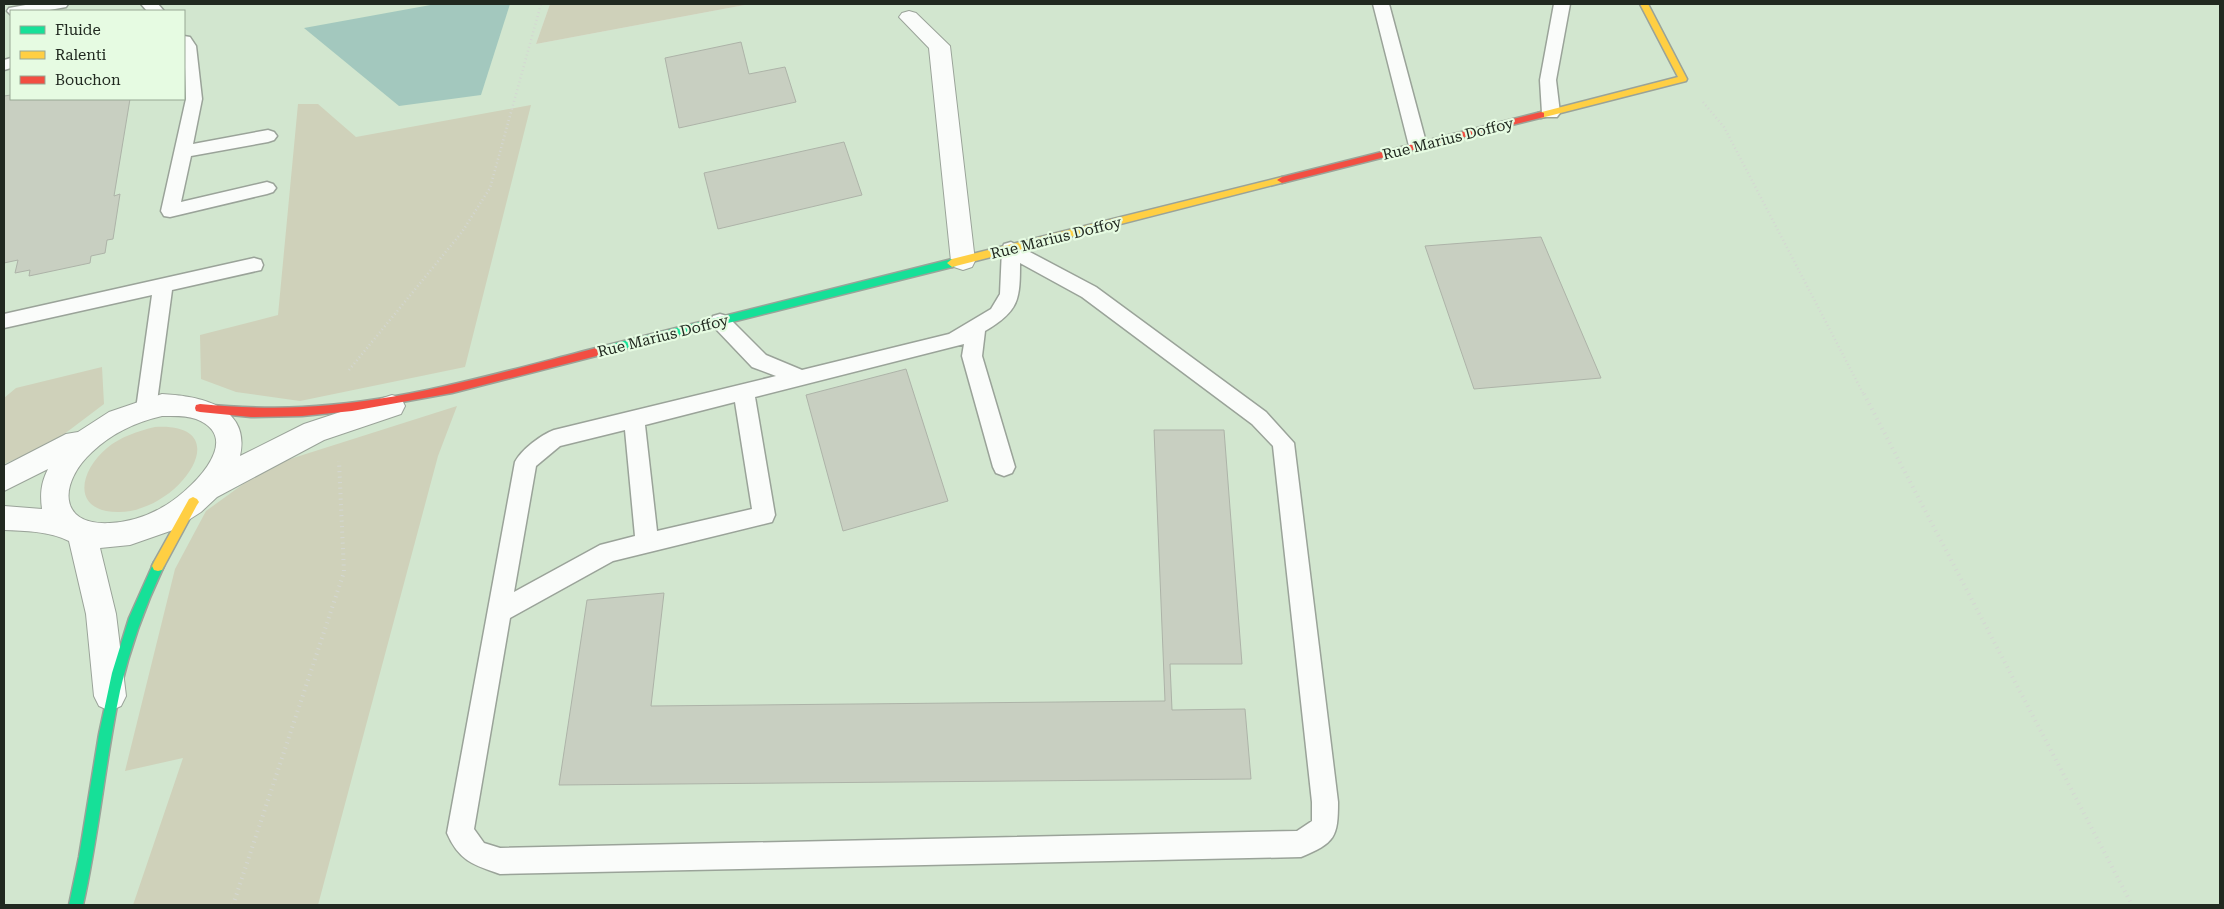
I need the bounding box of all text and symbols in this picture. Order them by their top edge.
legend [10,10,185,100]
text: Fluide [55,21,101,39]
text: Ralenti [55,46,107,64]
text: Bouchon [55,71,121,89]
street label: Rue Marius Doffoy [1381,114,1515,164]
street label: Rue Marius Doffoy [989,213,1123,263]
street label: Rue Marius Doffoy [596,311,730,361]

